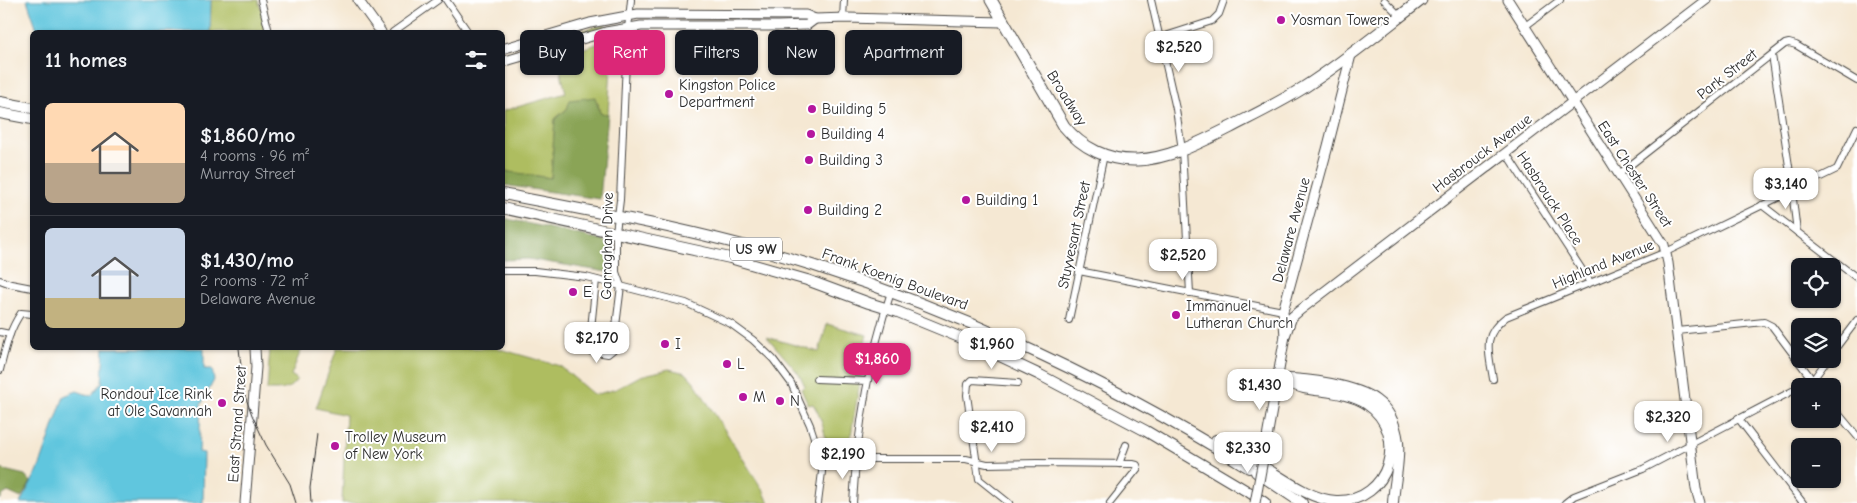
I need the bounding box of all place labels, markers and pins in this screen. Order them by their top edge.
place label: Yosman Towers [1291,11,1389,29]
marker: Yosman Towers [1275,14,1287,26]
pin: $2,520 [1138,30,1220,73]
place label: Kingston Police Department [679,76,776,111]
marker: Kingston Police Department [663,88,675,100]
place label: Building 5 [822,100,886,118]
marker: Building 5 [806,103,818,115]
place label: Building 4 [821,125,885,143]
marker: Building 4 [805,128,817,140]
place label: Building 3 [819,151,883,169]
marker: Building 3 [803,154,815,166]
pin: $3,140 [1745,168,1827,210]
place label: Building 1 [976,191,1038,209]
marker: Building 1 [960,194,972,206]
place label: Building 2 [818,201,882,219]
marker: Building 2 [802,204,814,216]
pin: $2,520 [1142,238,1224,281]
place label: E [583,283,592,301]
marker: E [567,286,579,298]
place label: Immanuel Lutheran Church [1186,297,1293,332]
marker: Immanuel Lutheran Church [1170,309,1182,321]
pin: $2,170 [556,322,638,364]
pin: $1,960 [951,328,1033,370]
place label: I [675,335,681,353]
marker: I [659,338,671,350]
pin: $1,860 [836,342,918,385]
place label: L [737,355,745,373]
marker: L [721,358,733,370]
pin: $1,430 [1219,368,1301,411]
place label: Rondout Ice Rink at Ole Savannah [101,385,213,420]
place label: M [753,388,766,406]
marker: M [737,391,749,403]
place label: N [790,392,800,410]
marker: N [774,395,786,407]
marker: Rondout Ice Rink at Ole Savannah [216,397,228,409]
pin: $2,320 [1627,400,1709,443]
pin: $2,410 [951,410,1033,453]
place label: Trolley Museum of New York [345,428,446,463]
pin: $2,330 [1207,432,1289,474]
pin: $2,190 [802,438,884,480]
marker: Trolley Museum of New York [329,440,341,452]

